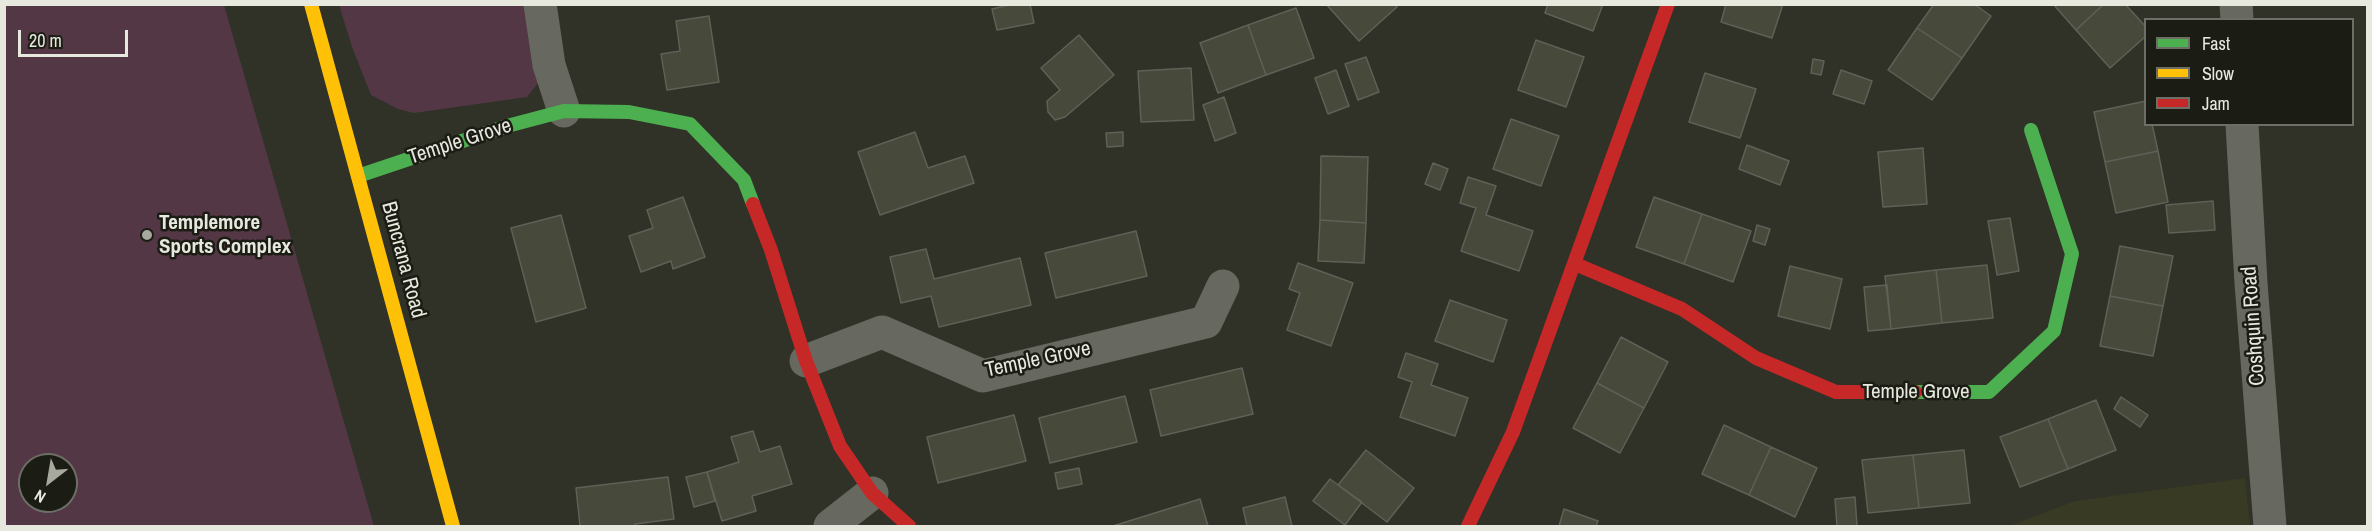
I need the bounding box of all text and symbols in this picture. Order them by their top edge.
scale bar [21,18,130,56]
legend [2144,18,2354,126]
text: 20 m [29,28,62,53]
text: Fast [2202,31,2230,56]
text: Slow [2202,61,2234,86]
text: Jam [2202,91,2230,116]
street label: Temple Grove [405,113,515,171]
street label: Buncrana Road [375,199,431,321]
place label: Templemore Sports Complex [159,210,291,260]
marker: Templemore Sports Complex [140,228,154,242]
street label: Coshquin Road [2237,265,2271,387]
street label: Temple Grove [983,337,1093,383]
street label: Temple Grove [1862,379,1970,405]
north arrow [18,453,78,513]
text: N [30,485,49,509]

